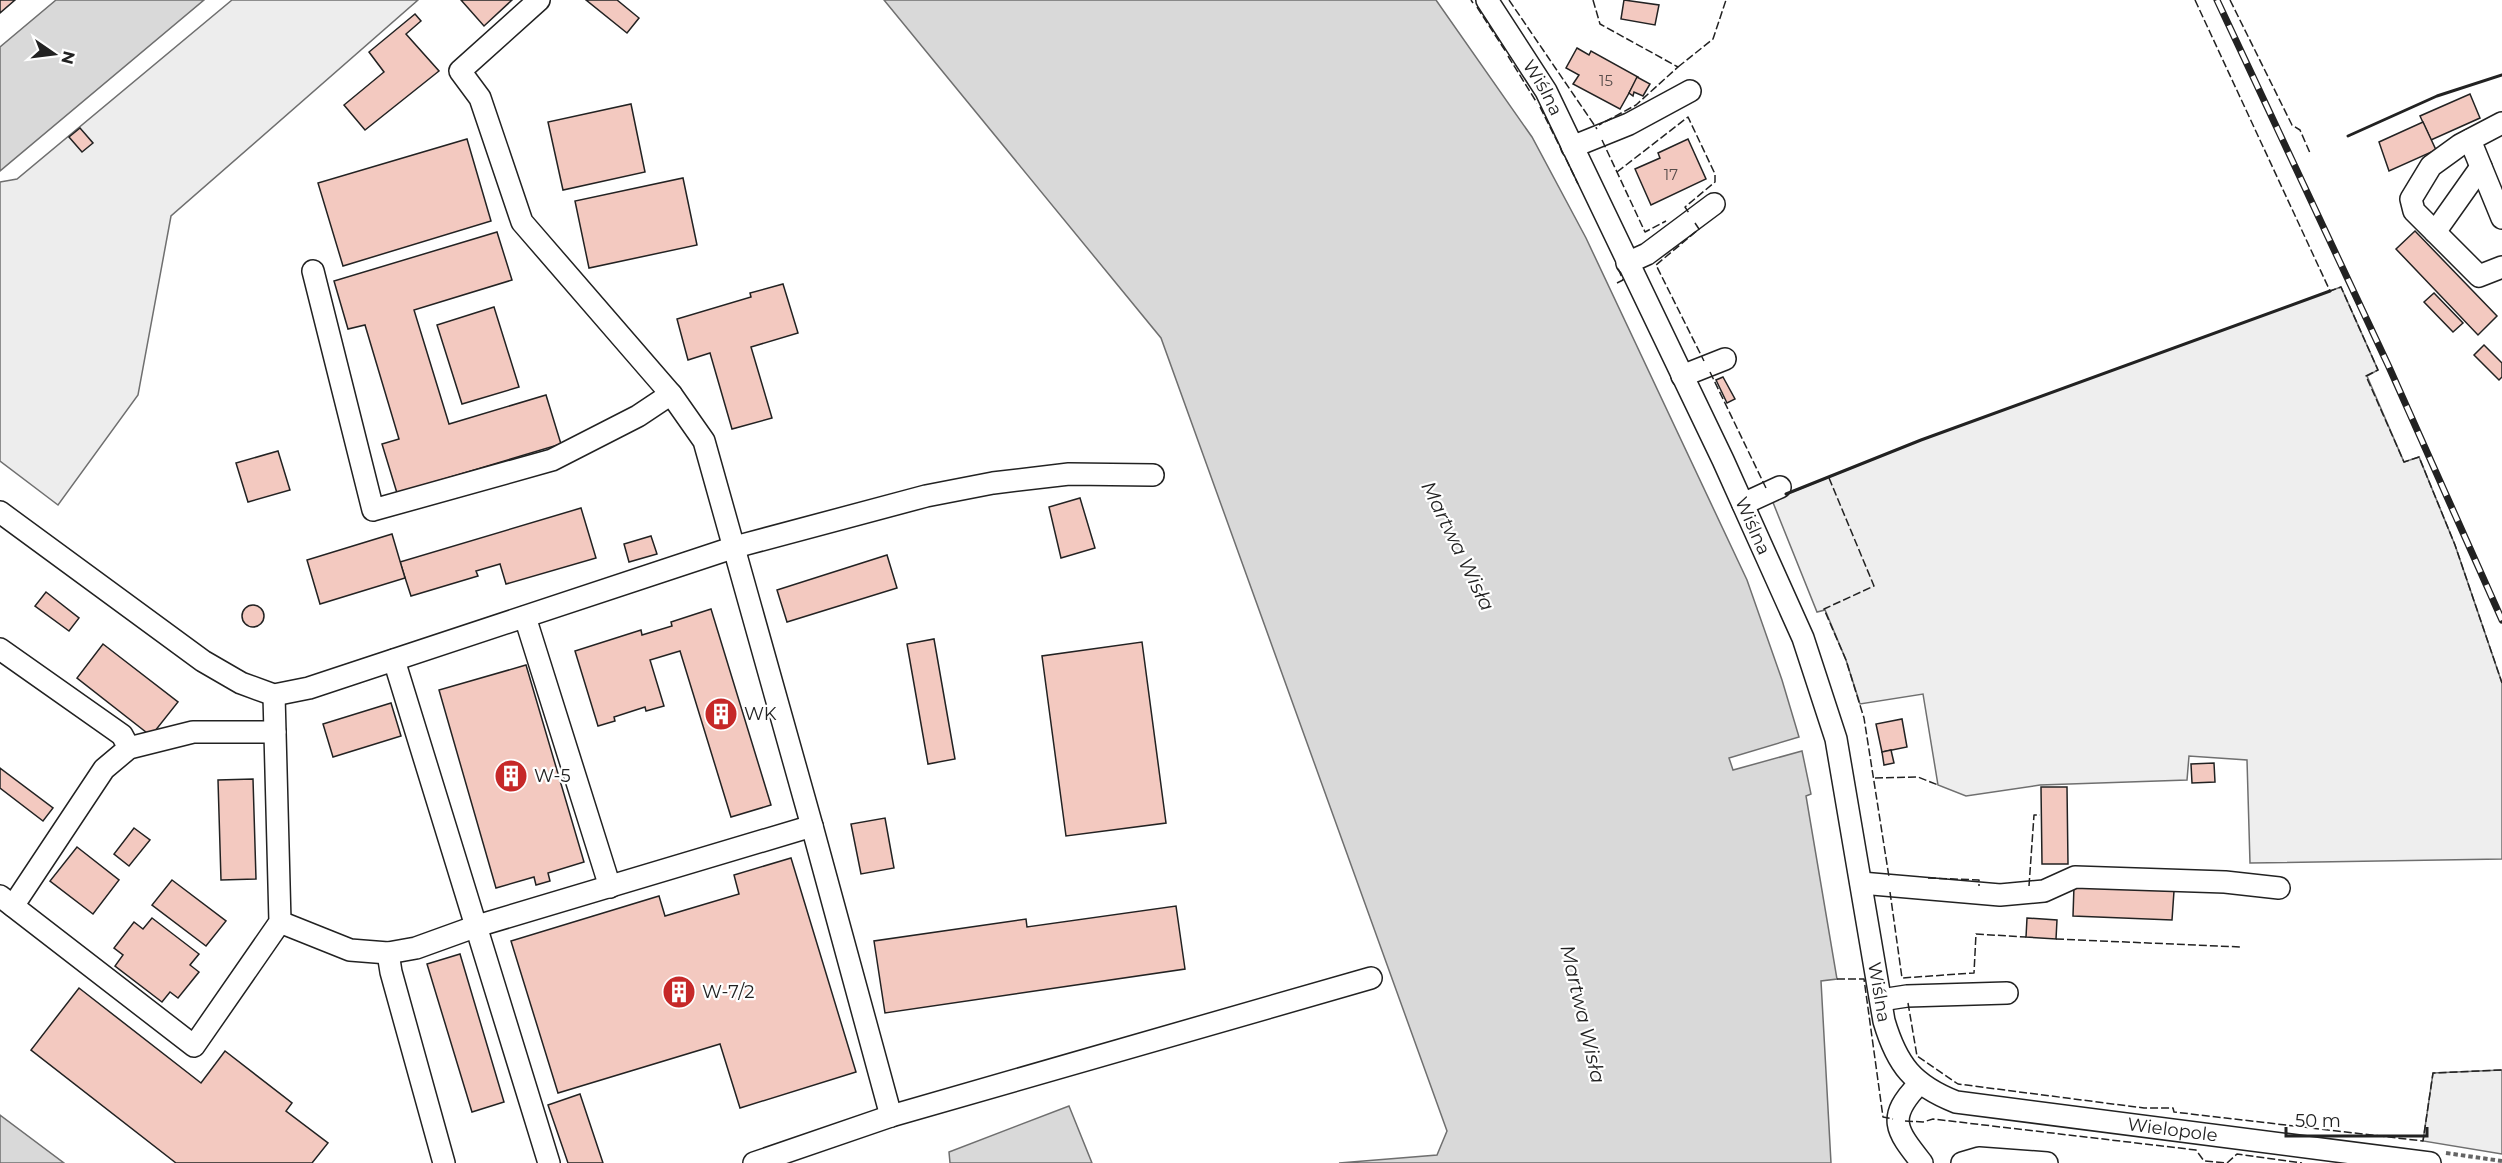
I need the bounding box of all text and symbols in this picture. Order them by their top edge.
north arrow [24,24,84,84]
text: N [57,49,79,66]
street label: Wiślna [1518,56,1567,119]
house number: 15 [1599,71,1613,90]
house number: 17 [1664,165,1678,184]
water label: Martwa Wisła [1416,477,1500,615]
street label: Wiślna [1730,494,1775,558]
building icon: WK [703,696,739,732]
place label: WK [744,703,777,725]
building icon: W-5 [493,758,529,794]
place label: W-5 [534,765,571,787]
water label: Martwa Wisła [1555,943,1611,1085]
street label: Wiślna [1863,960,1895,1024]
building icon: W-7/2 [661,974,697,1010]
place label: W-7/2 [702,981,754,1003]
scale bar [2286,1100,2427,1138]
text: 50 m [2295,1110,2341,1132]
street label: Wielopole [2126,1113,2219,1147]

